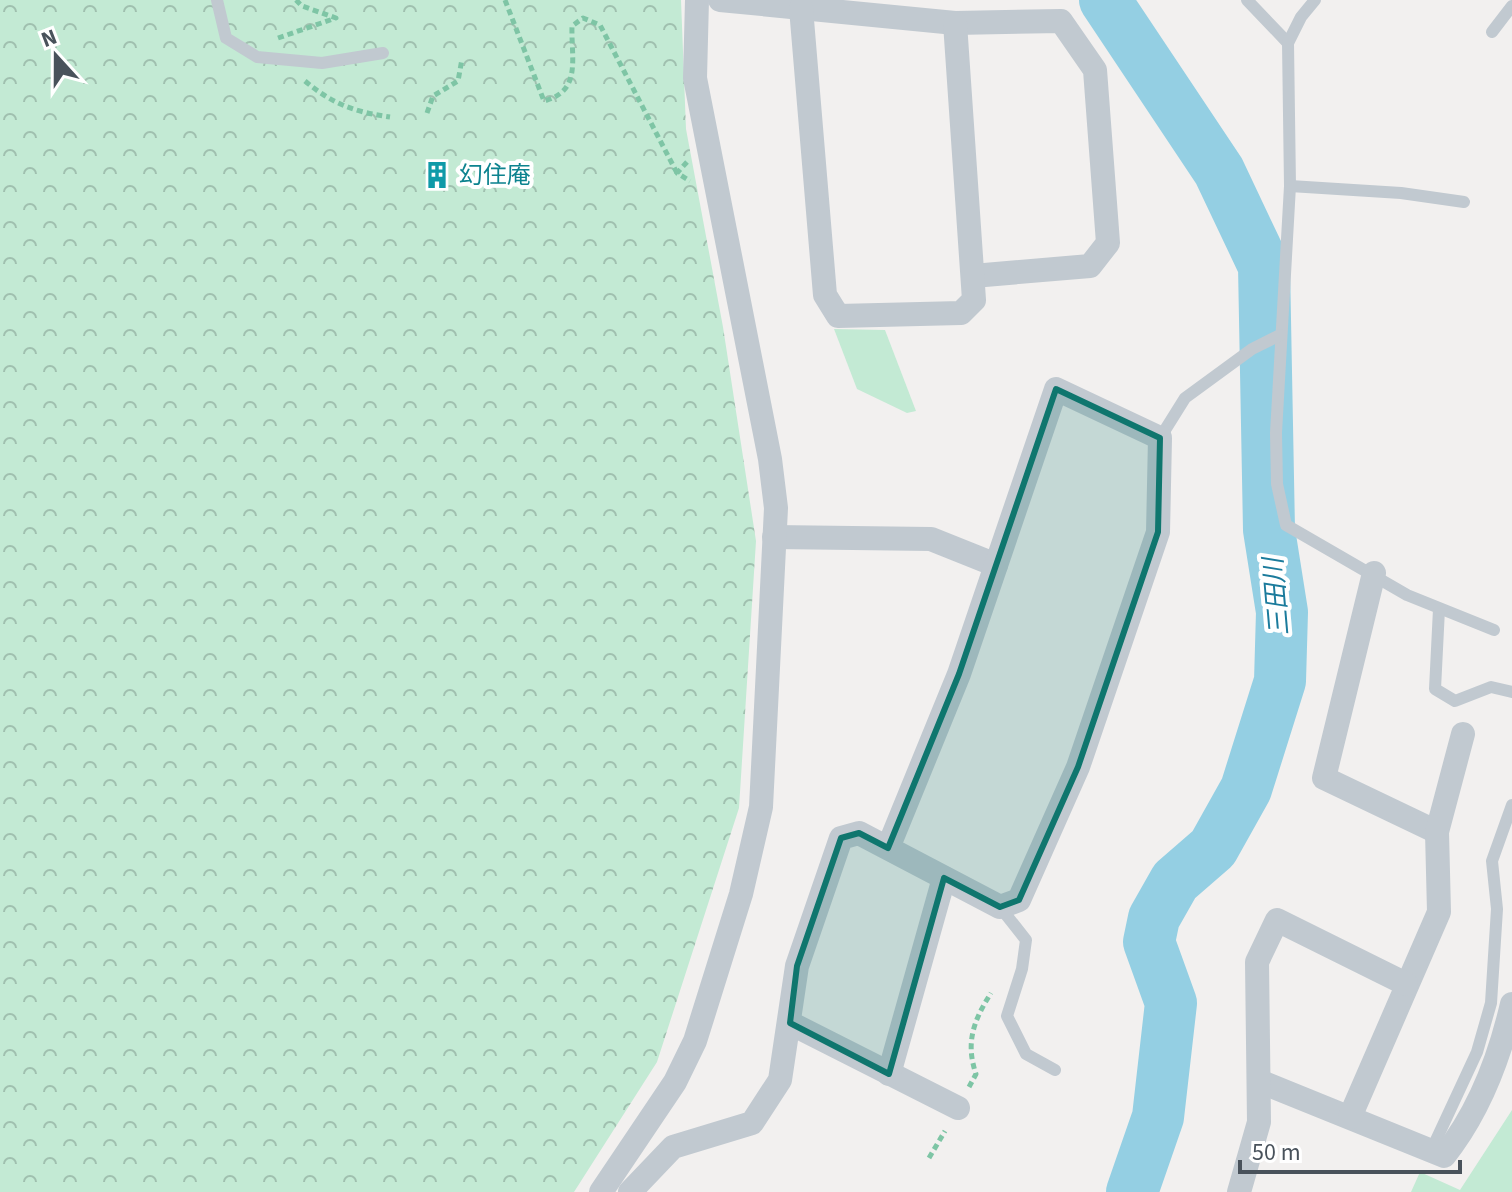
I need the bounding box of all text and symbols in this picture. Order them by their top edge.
north arrow [16,16,96,96]
text: N [37,21,62,56]
place label: 幻住庵 [459,158,531,193]
building icon: 幻住庵 [422,160,452,190]
water label: 三田川 [1254,554,1298,637]
scale bar [1240,1124,1460,1174]
text: 50 m [1252,1135,1301,1170]

